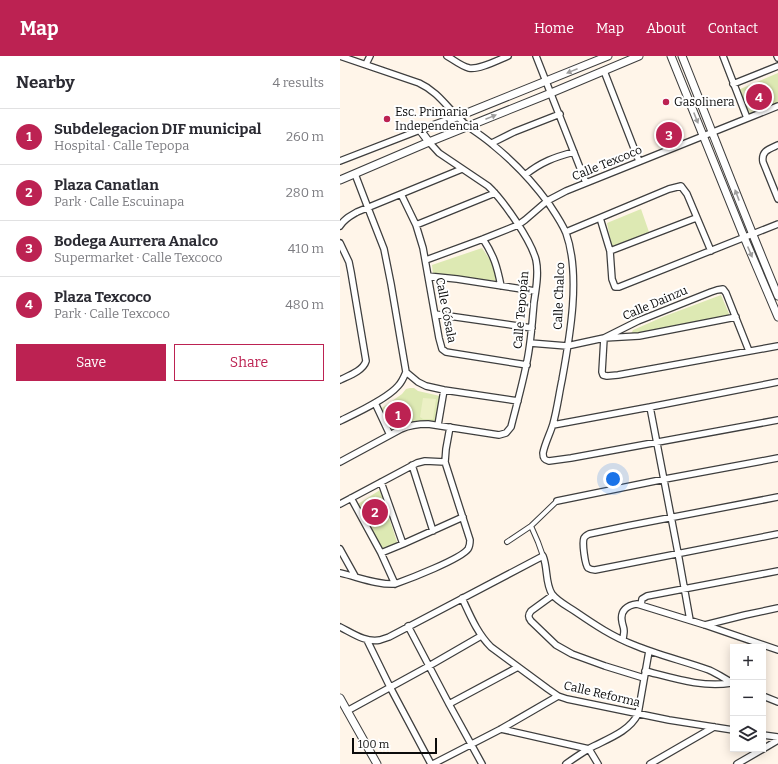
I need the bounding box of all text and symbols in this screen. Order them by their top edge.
text: Map [20,17,59,40]
text: Home [534,20,574,37]
text: Map [596,20,624,37]
text: About [646,20,686,37]
text: Contact [708,20,758,37]
one-way arrow [565,68,577,74]
text: Nearby [16,72,75,93]
text: 4 results [272,75,324,90]
pin: 4 [746,82,772,112]
place label: Gasolinera [674,95,735,109]
marker: Gasolinera [661,97,671,107]
place label: Esc. Primaria Independencia [395,105,480,133]
one-way arrow [694,113,700,125]
marker: Esc. Primaria Independencia [382,114,392,124]
one-way arrow [485,114,496,120]
text: Subdelegacion DIF municipal [54,120,261,138]
pin: 3 [656,120,682,150]
text: 1 [26,129,32,144]
text: 260 m [286,129,324,144]
text: Hospital · Calle Tepopa [54,138,189,153]
street label: Calle Texcoco [570,143,644,183]
text: Plaza Canatlan [54,176,159,194]
text: 2 [25,185,33,200]
text: 280 m [286,185,324,200]
one-way arrow [734,189,740,201]
text: Park · Calle Escuinapa [54,194,184,209]
text: Bodega Aurrera Analco [54,232,218,250]
text: 3 [25,241,33,256]
text: 410 m [288,241,324,256]
one-way arrow [747,246,753,257]
text: Supermarket · Calle Texcoco [54,250,222,265]
street label: Calle Chalco [551,262,567,330]
street label: Calle Tepopán [511,270,531,350]
street label: Calle Cósala [433,276,459,344]
street label: Calle Dainzu [620,283,690,323]
text: Plaza Texcoco [54,288,151,306]
text: 4 [25,297,33,312]
text: 480 m [285,297,324,312]
text: Park · Calle Texcoco [54,306,170,321]
button: Save [16,344,166,381]
button: Share [174,344,324,381]
pin: 1 [385,400,411,430]
your location [603,469,623,489]
pin: 2 [362,497,388,527]
map controls [730,644,766,752]
button: + [730,644,766,680]
street label: Calle Reforma [562,678,642,710]
button: − [730,680,766,716]
button: layers [730,716,766,752]
scale bar [352,736,437,755]
text: 100 m [358,738,389,751]

